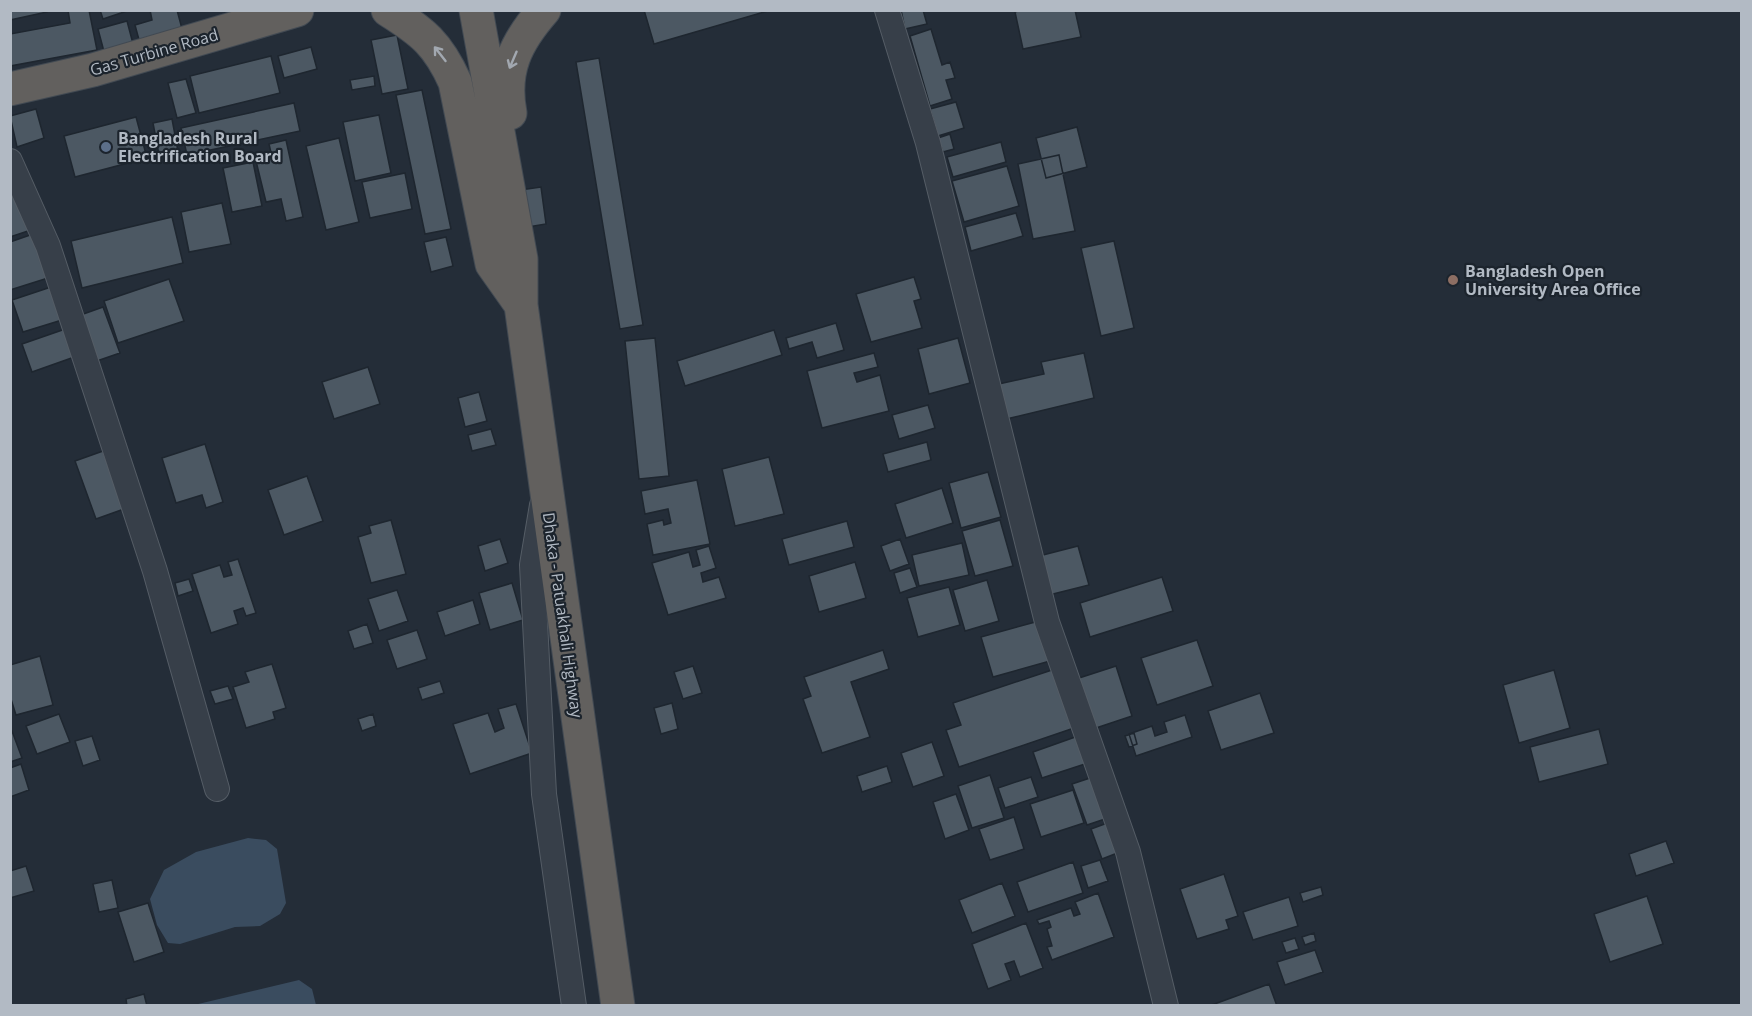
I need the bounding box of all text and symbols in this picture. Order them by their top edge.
street label: Gas Turbine Road [87,23,221,81]
one-way arrow [433,46,446,62]
one-way arrow [507,50,518,68]
place label: Bangladesh Rural Electrification Board [118,127,282,167]
marker: Bangladesh Rural Electrification Board [99,140,113,154]
place label: Bangladesh Open University Area Office [1465,260,1641,300]
marker: Bangladesh Open University Area Office [1446,273,1460,287]
street label: Dhaka - Patuakhali Highway [538,511,588,720]

